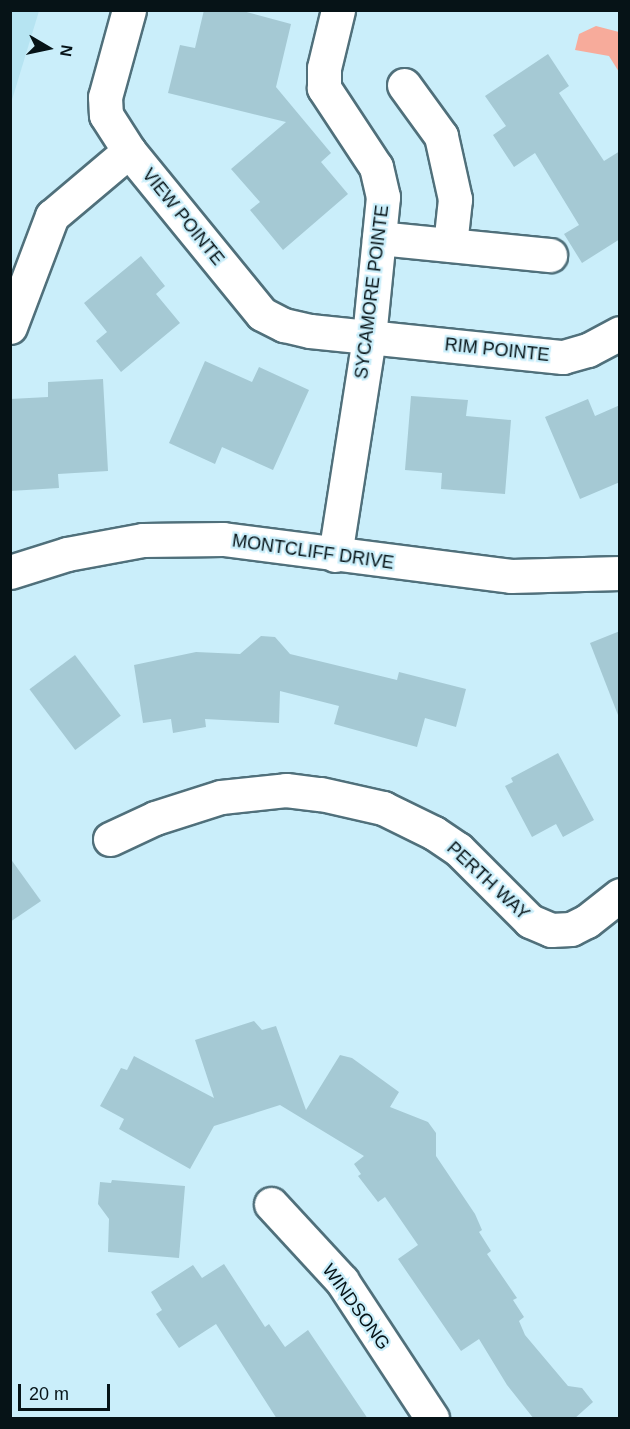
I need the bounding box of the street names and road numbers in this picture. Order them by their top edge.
street label: VIEW POINTE [137,164,229,270]
street label: SYCAMORE POINTE [351,204,393,380]
street label: RIM POINTE [444,334,550,366]
street label: MONTCLIFF DRIVE [231,530,395,574]
street label: PERTH WAY [442,837,534,925]
street label: WINDSONG [318,1260,394,1354]

